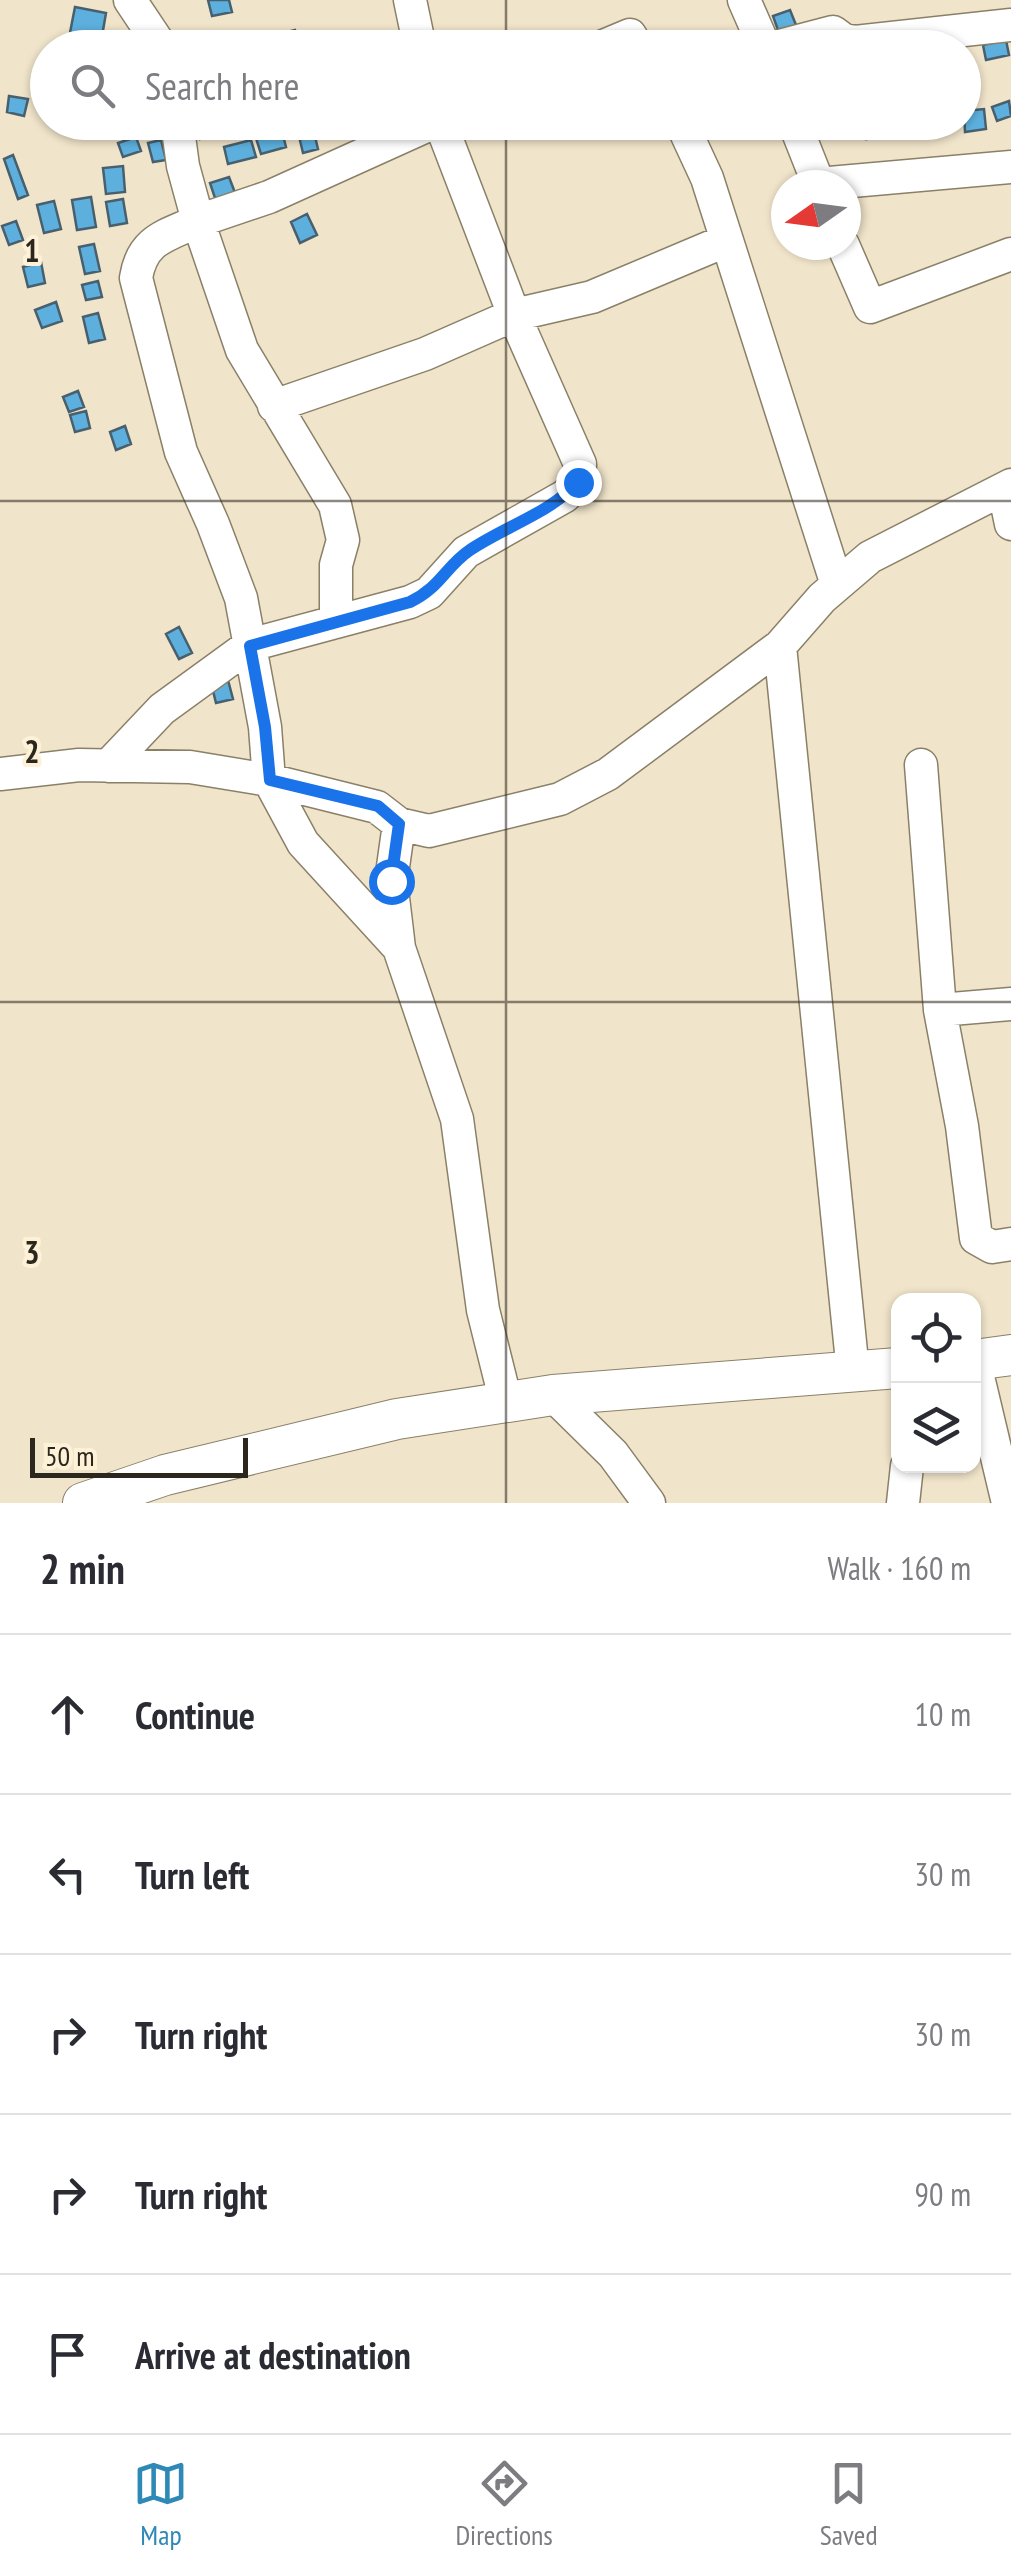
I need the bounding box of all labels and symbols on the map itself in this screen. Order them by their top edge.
north arrow [771,170,861,260]
text: 1 [24,229,40,271]
route end [556,460,602,506]
text: 2 [24,730,40,772]
route start [369,859,415,905]
text: 3 [24,1231,40,1273]
scale bar [30,1433,248,1478]

